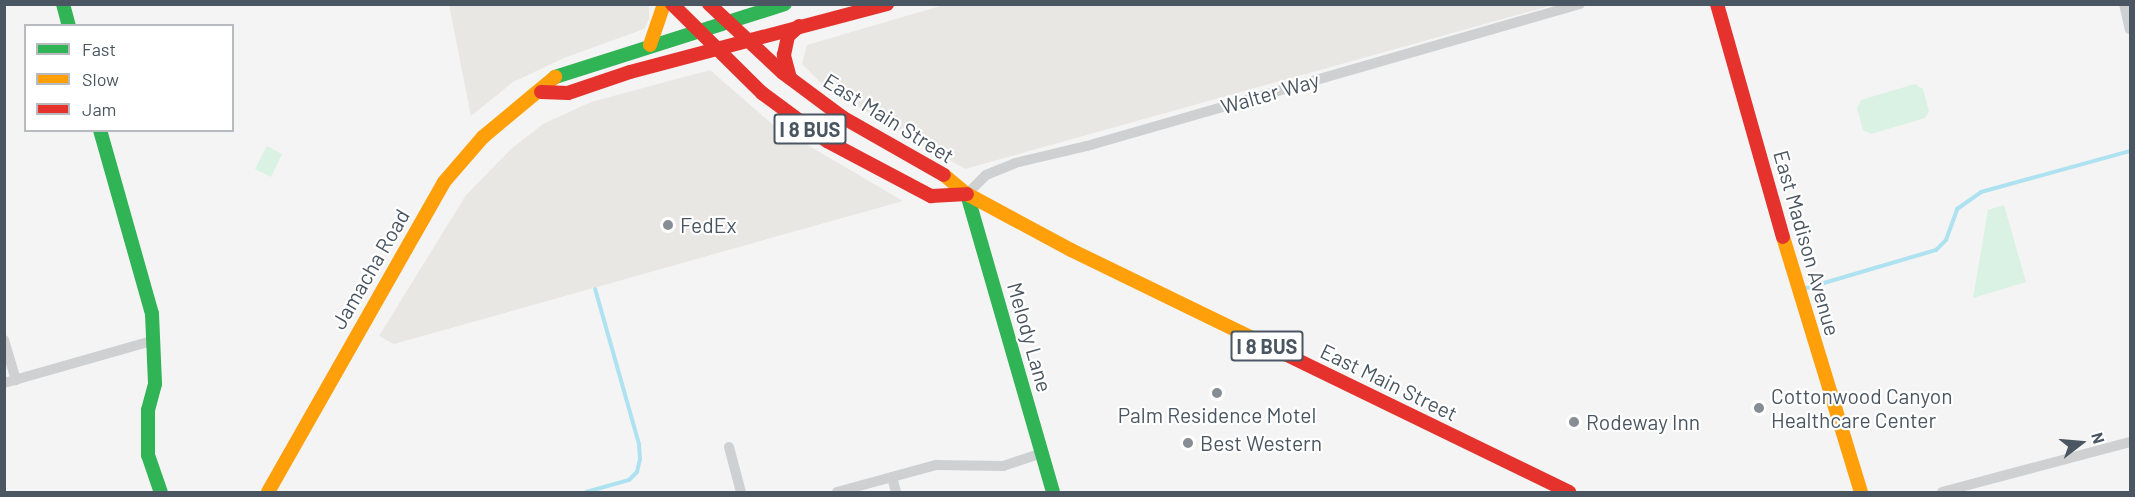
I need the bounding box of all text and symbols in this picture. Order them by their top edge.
legend [24,24,234,132]
text: Fast [82,38,116,60]
street label: Walter Way [1218,67,1322,119]
text: Slow [82,68,119,90]
street label: East Main Street [819,68,959,168]
text: Jam [82,98,116,120]
road number: I 8 BUS [772,112,848,146]
street label: East Madison Avenue [1768,147,1846,339]
street label: Jamacha Road [325,204,415,334]
place label: FedEx [680,212,736,238]
marker: FedEx [661,218,675,232]
street label: Melody Lane [1002,279,1058,395]
road number: I 8 BUS [1230,329,1304,363]
street label: East Main Street [1316,338,1462,426]
place label: Cottonwood Canyon Healthcare Center [1771,383,1952,433]
marker: Palm Residence Motel [1210,386,1224,400]
marker: Cottonwood Canyon Healthcare Center [1752,401,1766,415]
place label: Palm Residence Motel [1118,402,1316,428]
place label: Rodeway Inn [1586,409,1700,435]
north arrow [2051,413,2111,473]
marker: Rodeway Inn [1567,415,1581,429]
place label: Best Western [1200,430,1322,456]
text: N [2088,430,2109,446]
marker: Best Western [1181,436,1195,450]

